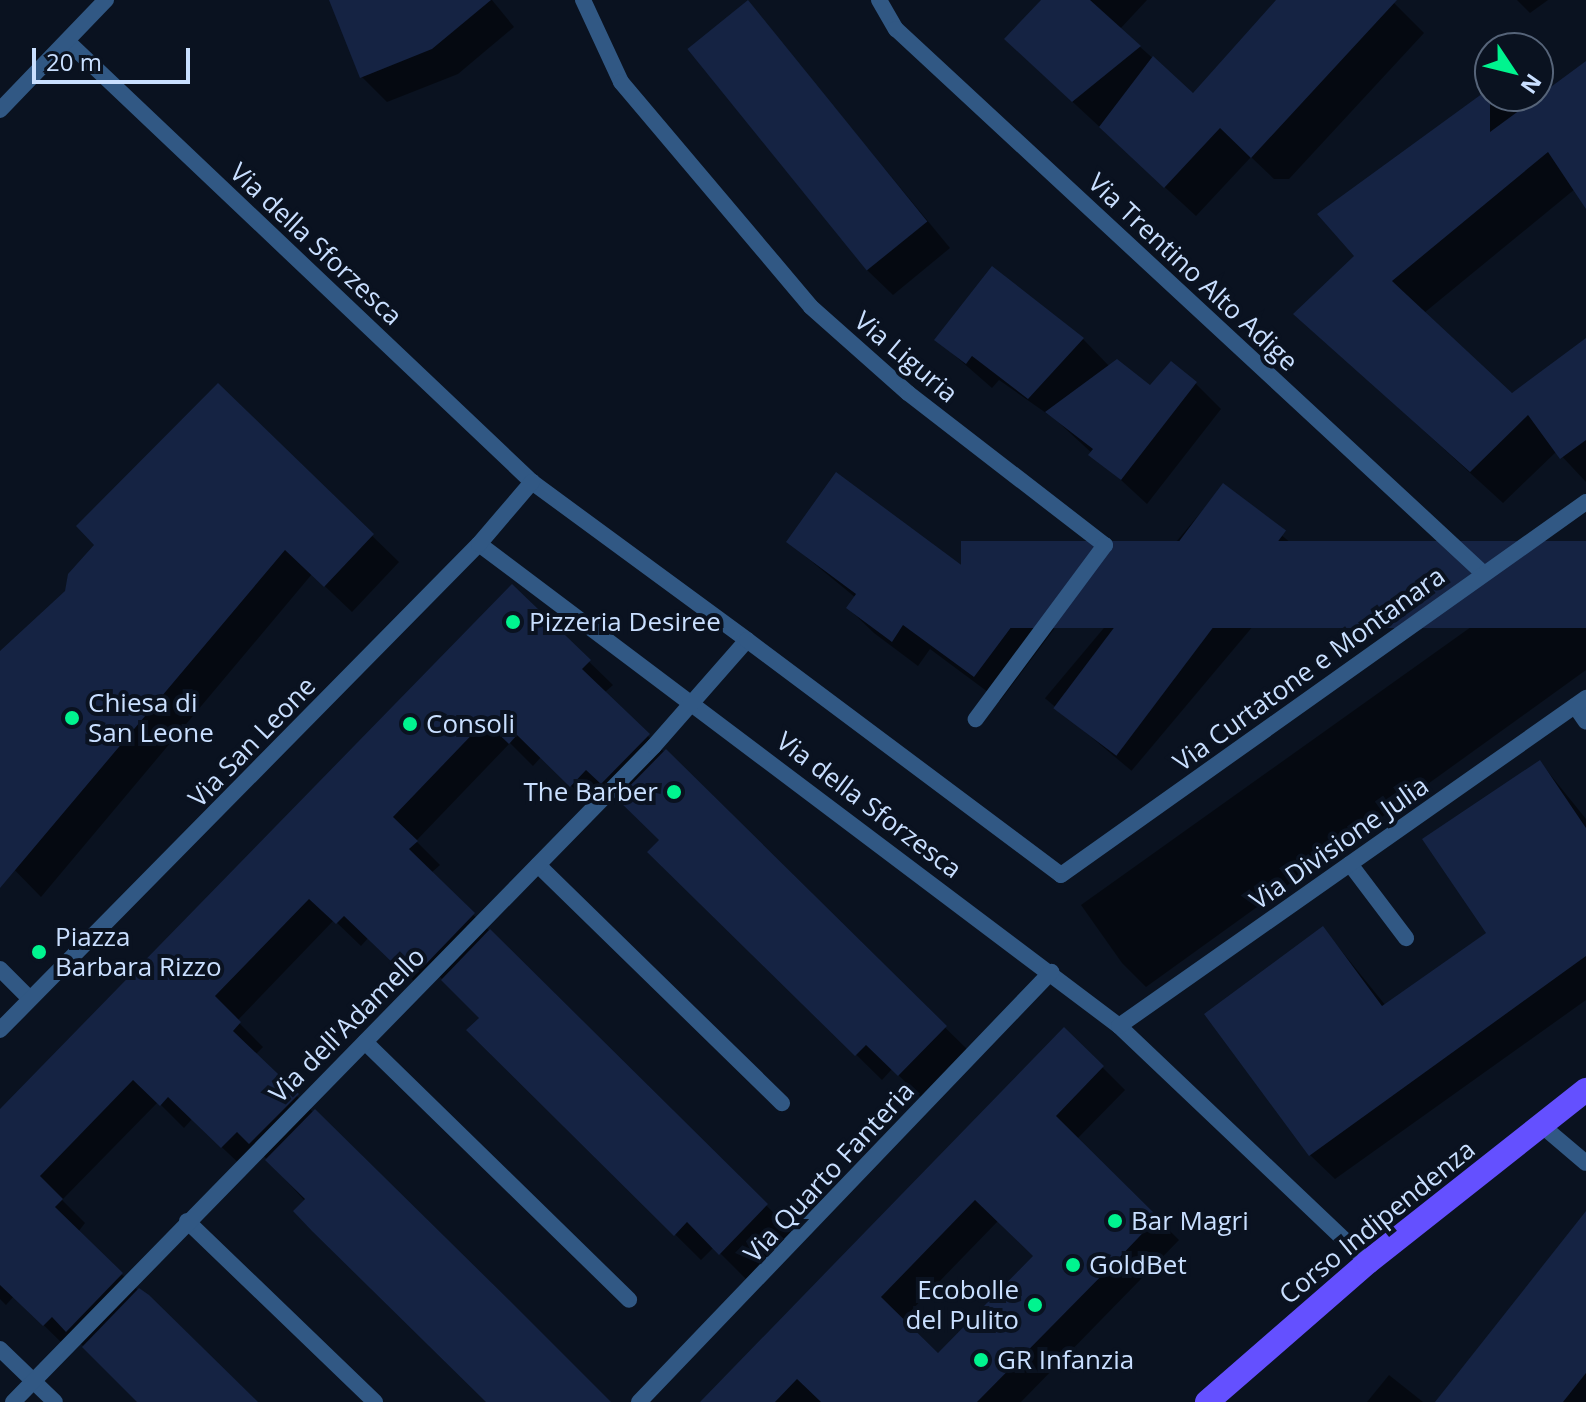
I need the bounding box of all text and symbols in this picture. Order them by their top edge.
scale bar [36,32,194,82]
north arrow [1474,32,1554,112]
text: 20 m [46,45,102,78]
text: N [1515,69,1549,101]
street label: Via della Sforzesca [224,156,408,332]
street label: Via Trentino Alto Adige [1082,167,1304,377]
street label: Via Liguria [848,305,964,409]
street label: Via Curtatone e Montanara [1167,560,1451,778]
place label: Pizzeria Desiree [529,606,721,638]
marker: Pizzeria Desiree [504,613,522,631]
street label: Via San Leone [182,670,322,814]
place label: Chiesa di San Leone [88,687,214,748]
place label: Consoli [426,708,515,740]
marker: Chiesa di San Leone [63,709,81,727]
marker: Consoli [401,715,419,733]
street label: Via della Sforzesca [770,725,968,885]
street label: Via Divisione Julia [1244,770,1434,916]
place label: The Barber [523,776,658,808]
marker: The Barber [665,783,683,801]
place label: Piazza Barbara Rizzo [55,921,222,982]
street label: Via dell'Adamello [263,941,431,1109]
marker: Piazza Barbara Rizzo [30,943,48,961]
street label: Via Quarto Fanteria [737,1075,921,1269]
street label: Corso Indipendenza [1273,1134,1481,1310]
place label: Bar Magri [1131,1205,1249,1237]
marker: Bar Magri [1106,1212,1124,1230]
place label: GoldBet [1089,1249,1187,1281]
marker: GoldBet [1064,1256,1082,1274]
place label: Ecobolle del Pulito [906,1274,1019,1336]
marker: Ecobolle del Pulito [1026,1296,1044,1314]
place label: GR Infanzia [997,1344,1134,1376]
marker: GR Infanzia [972,1351,990,1369]

